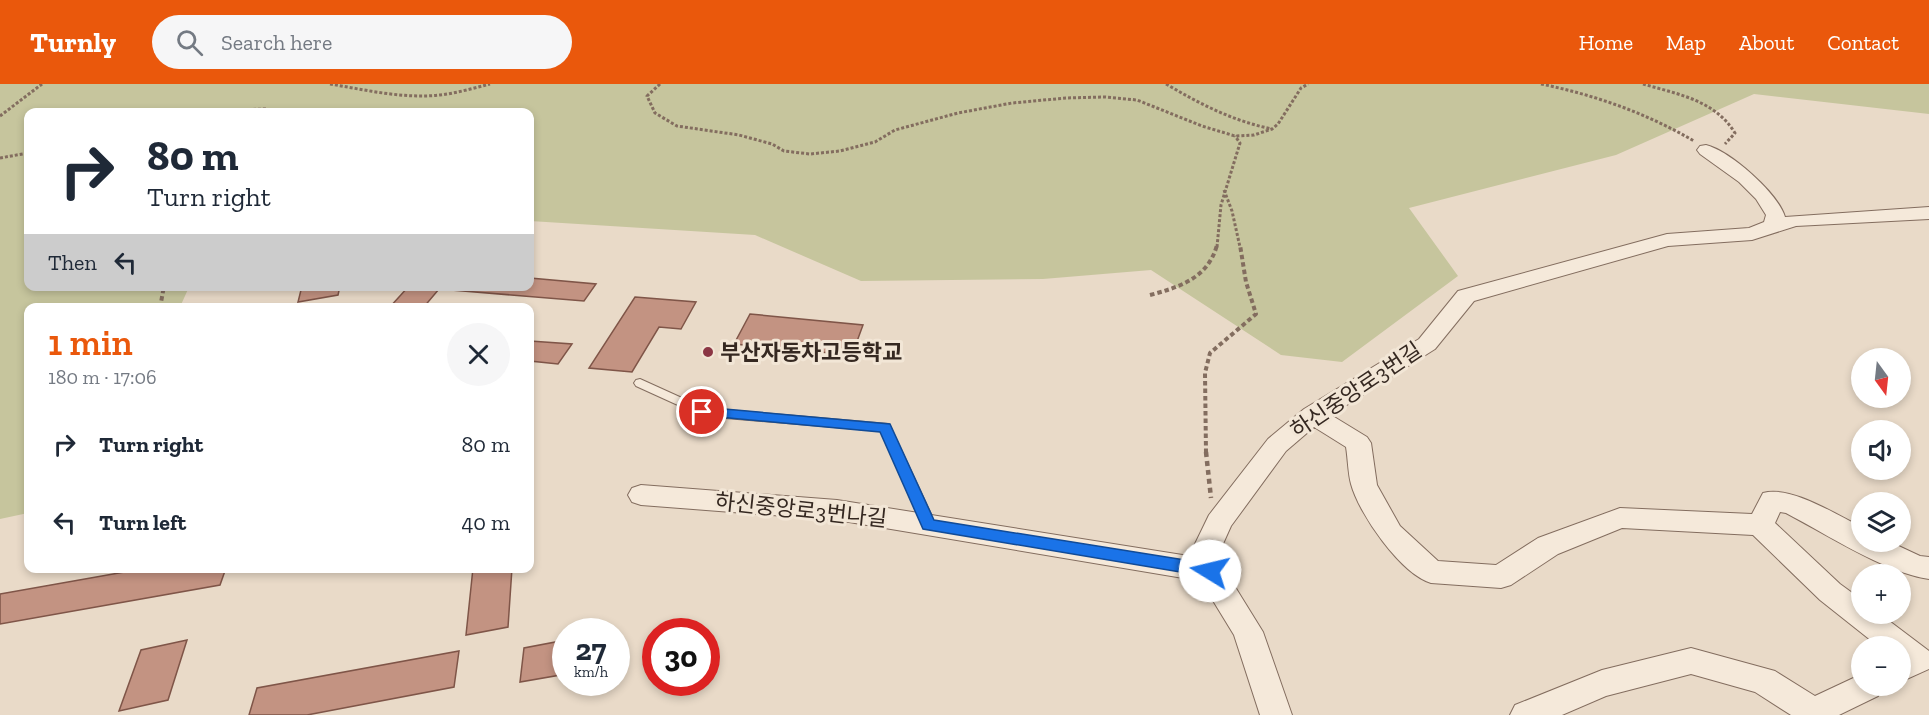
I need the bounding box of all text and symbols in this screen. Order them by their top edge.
search box [152,15,572,69]
text: Turnly [30,26,116,59]
icon: search [173,26,206,59]
text: Search here [221,29,332,56]
text: Home [1579,30,1633,55]
text: Map [1666,30,1706,55]
text: About [1739,30,1794,55]
text: Contact [1827,30,1899,55]
text: 80 m [147,130,238,181]
icon: right [48,132,126,210]
text: Turn right [147,181,271,213]
icon: left [109,246,142,279]
text: Then [48,249,97,276]
text: 1 min [48,321,133,364]
button: close [447,323,510,386]
street label: 하신중앙로3번길 [1285,336,1427,444]
place label: 부산자동차고등학교 [720,339,902,366]
marker: 부산자동차고등학교 [701,345,715,359]
north arrow [1851,348,1911,408]
map controls [1851,348,1911,696]
text: 180 m · 17:06 [48,365,157,389]
pin [676,386,727,437]
icon: arrive [685,395,718,428]
button: sound [1851,420,1911,480]
icon: right [48,428,81,461]
text: Turn right [99,431,203,458]
text: 80 m [462,431,510,458]
street label: 하신중앙로3번나길 [714,488,888,532]
button: layers [1851,492,1911,552]
icon: left [48,506,81,539]
text: Turn left [99,509,186,536]
text: 40 m [461,509,510,536]
position arrow [1178,539,1242,603]
button: + [1851,564,1911,624]
speed limit sign: 30 [642,618,720,696]
text: 27 [576,632,606,668]
button: − [1851,636,1911,696]
text: km/h [574,663,608,681]

